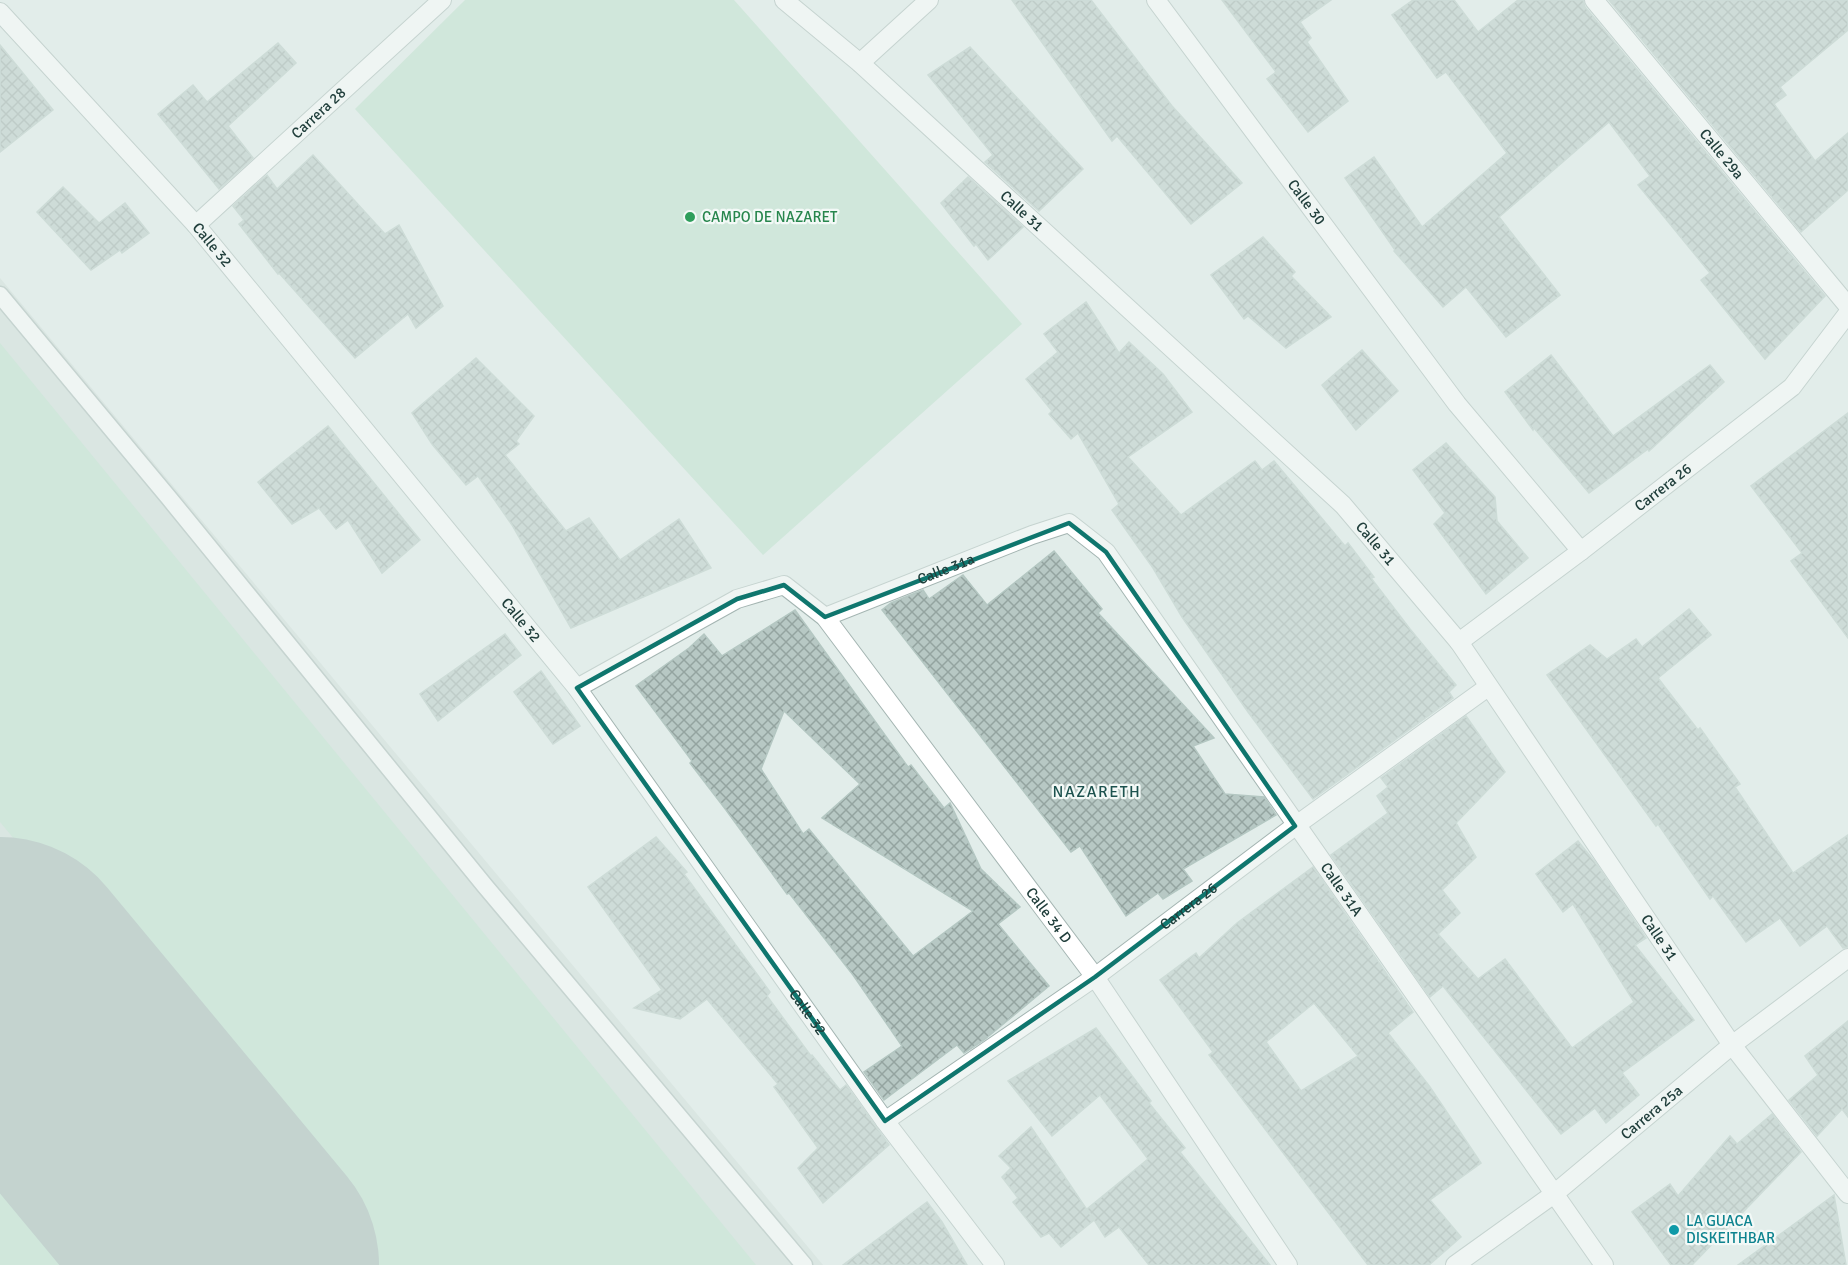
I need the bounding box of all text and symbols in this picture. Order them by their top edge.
street label: Carrera 28 [288,84,349,142]
street label: Calle 29a [1696,125,1748,183]
street label: Calle 30 [1284,176,1329,228]
street label: Calle 31 [996,187,1047,235]
place label: CAMPO DE NAZARET [702,208,838,226]
marker: CAMPO DE NAZARET [683,210,697,224]
street label: Calle 32 [189,219,236,271]
street label: Carrera 26 [1631,460,1695,515]
street label: Calle 31 [1352,518,1399,569]
street label: Calle 31a [915,550,977,588]
street label: Calle 32 [498,594,545,646]
district label: NAZARETH [1053,782,1141,802]
street label: Calle 31A [1317,859,1367,920]
street label: Carrera 26 [1156,879,1221,934]
street label: Calle 34 D [1022,884,1075,947]
street label: Calle 31 [1637,911,1681,964]
street label: Calle 32 [785,986,830,1039]
street label: Carrera 25a [1617,1081,1686,1143]
place label: LA GUACA DISKEITHBAR [1686,1212,1775,1247]
marker: LA GUACA DISKEITHBAR [1667,1223,1681,1237]

